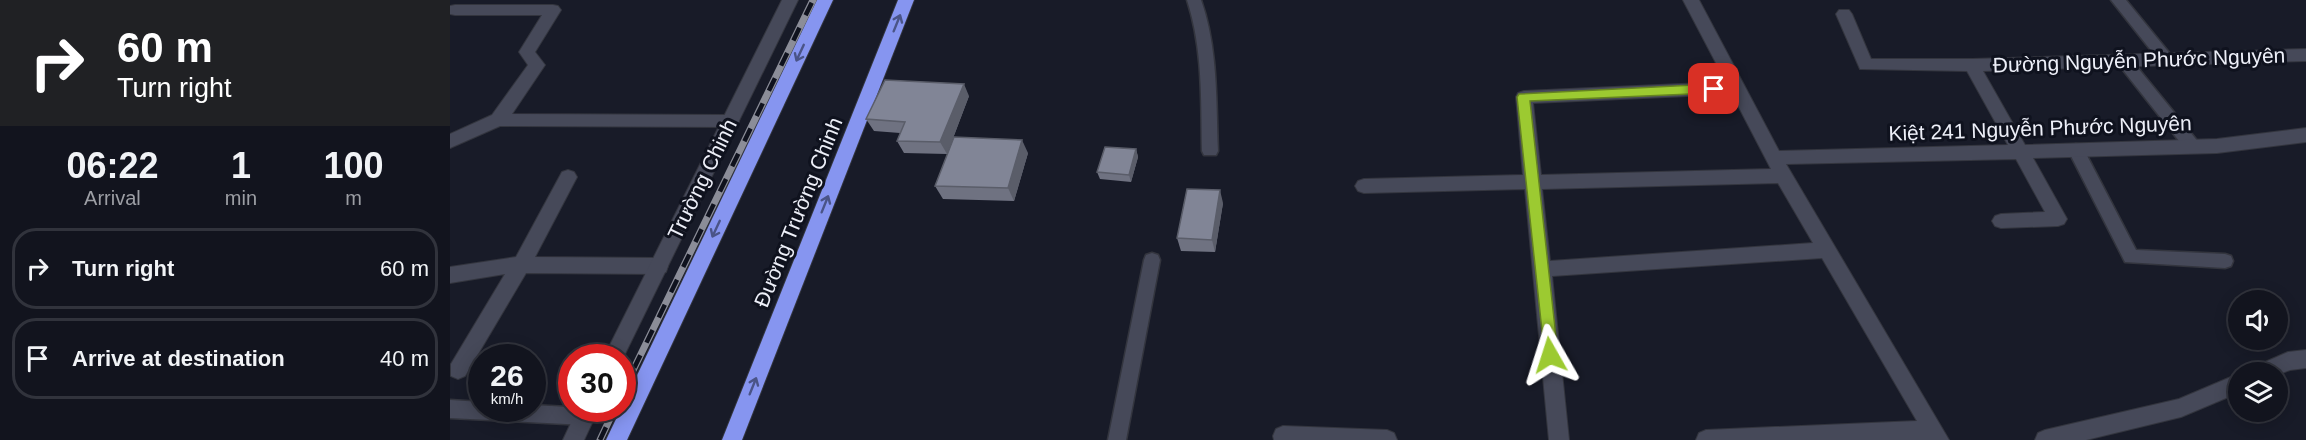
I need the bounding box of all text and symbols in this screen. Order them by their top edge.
one-way arrow [892,14,903,33]
icon: right [18,24,96,102]
text: 60 m [117,24,213,71]
one-way arrow [794,43,806,61]
street label: Đường Nguyễn Phước Nguyên [1992,43,2286,77]
pin [1688,63,1739,114]
icon: arrive [1697,72,1730,105]
text: Turn right [117,73,232,103]
street label: Kiệt 241 Nguyễn Phước Nguyên [1888,111,2192,145]
street label: Đường Trường Chinh [749,114,847,310]
street label: Trường Chinh [663,115,741,243]
text: 06:22 [66,145,158,186]
text: 1 [231,145,251,186]
text: 100 [323,145,384,186]
text: Arrival [84,187,141,209]
text: min [225,187,257,209]
text: m [345,187,362,209]
one-way arrow [820,196,831,214]
one-way arrow [710,219,722,237]
icon: right [21,252,54,285]
text: Turn right [72,256,174,281]
text: 60 m [380,256,429,281]
map controls [2228,290,2288,422]
button: sound [2228,290,2288,350]
position arrow [1518,323,1582,387]
icon: arrive [21,342,54,375]
speed limit sign: 30 [558,344,636,422]
text: Arrive at destination [72,346,285,371]
text: 40 m [380,346,429,371]
text: 26 [490,359,524,392]
button: layers [2228,362,2288,422]
one-way arrow [748,377,759,395]
text: km/h [491,390,523,407]

